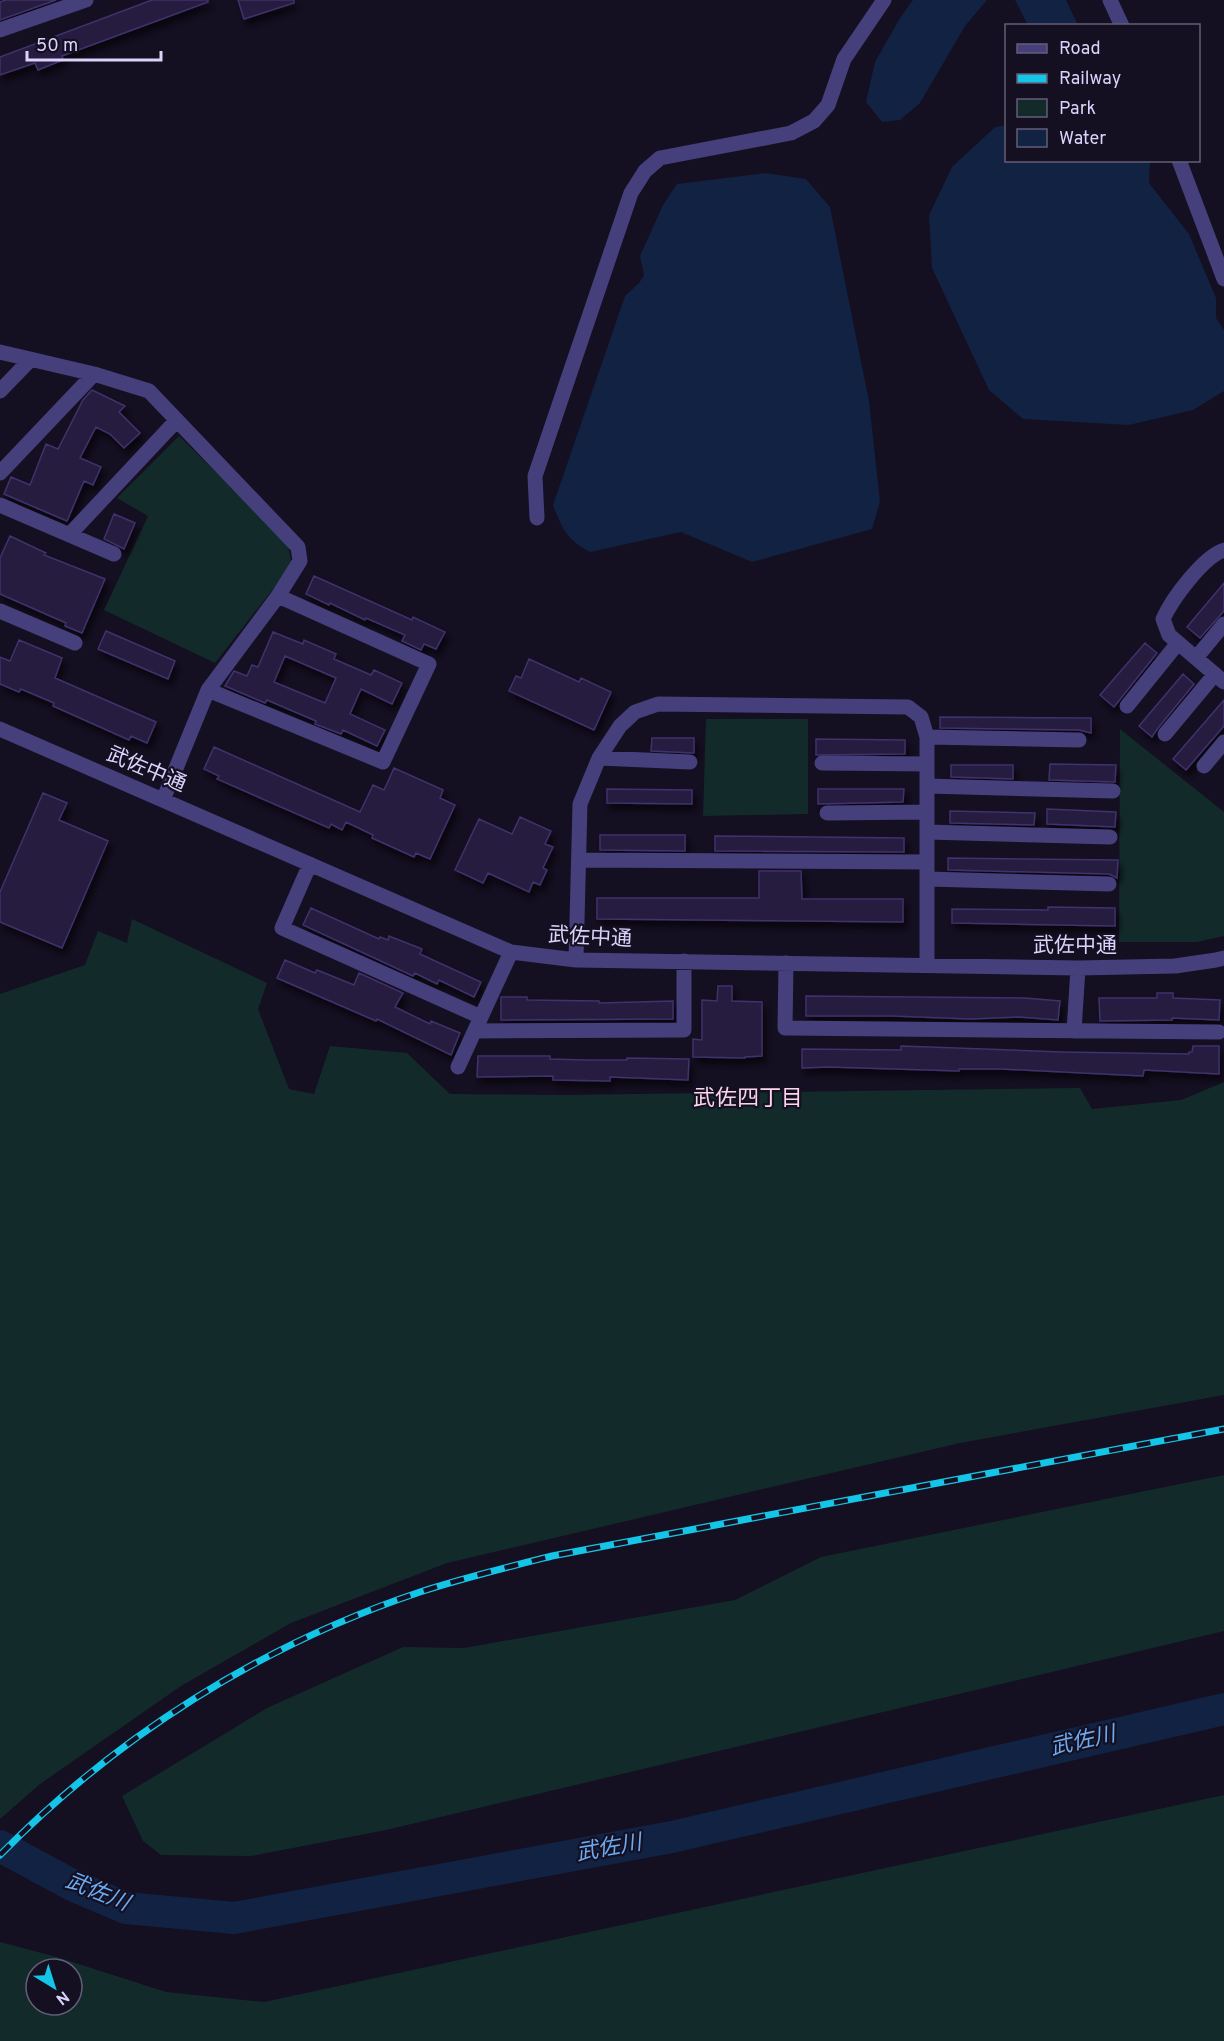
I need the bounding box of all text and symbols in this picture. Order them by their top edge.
scale bar [27,24,160,62]
legend [1005,24,1200,162]
text: 50 m [36,35,78,58]
text: Road [1059,38,1101,61]
text: Railway [1059,68,1121,91]
text: Park [1059,98,1096,121]
text: Water [1059,128,1106,151]
street label: 武佐中通 [102,741,190,799]
street label: 武佐中通 [547,922,633,954]
street label: 武佐中通 [1033,933,1117,960]
district label: 武佐四丁目 [693,1086,803,1113]
water label: 武佐川 [1048,1721,1120,1763]
water label: 武佐川 [574,1830,646,1868]
water label: 武佐川 [61,1868,135,1919]
north arrow [24,1957,84,2017]
text: N [51,1986,73,2009]

